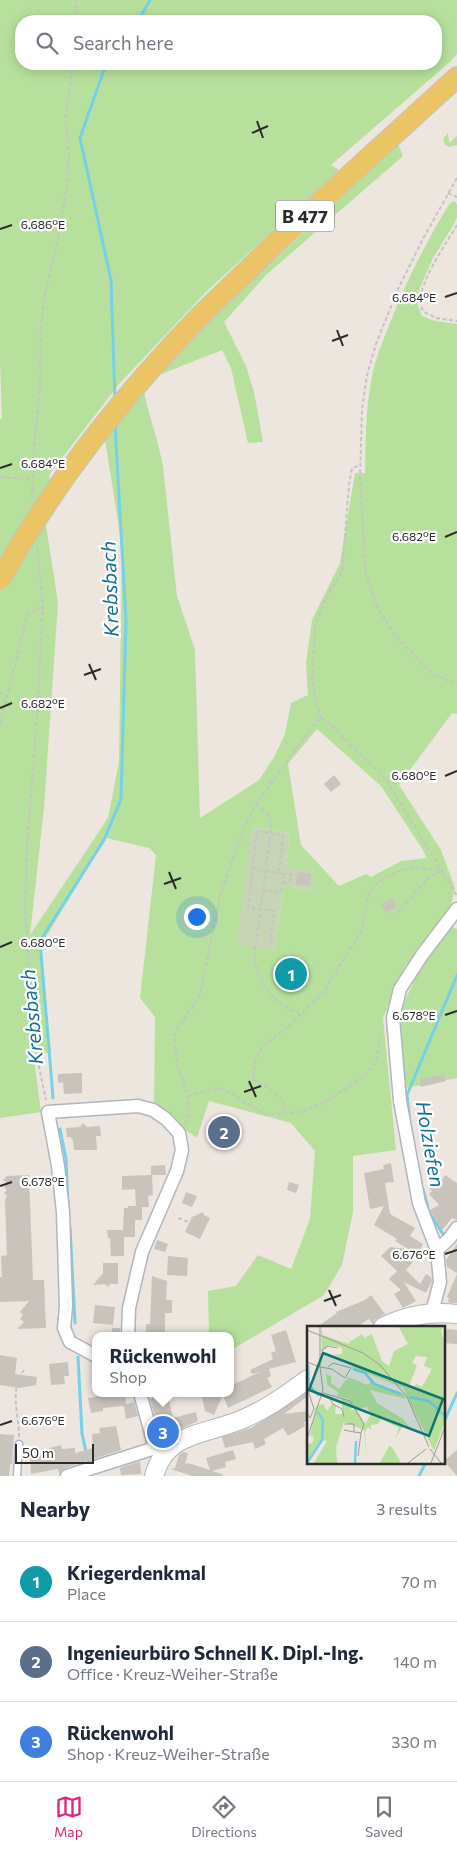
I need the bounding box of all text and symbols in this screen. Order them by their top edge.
search box [15,15,442,70]
icon: search [33,29,61,57]
text: Search here [73,31,173,54]
road number: B 477 [276,200,334,232]
text: 6.686°E [21,217,65,231]
text: 6.684°E [392,290,436,304]
text: 6.684°E [21,456,65,470]
text: 6.682°E [392,529,436,543]
water label: Krebsbach [95,541,123,637]
text: 6.682°E [21,696,65,710]
text: 6.680°E [392,768,436,782]
your location [184,904,210,930]
text: 6.680°E [21,935,65,949]
pin: 1 [275,955,307,993]
water label: Krebsbach [15,968,47,1066]
text: 6.678°E [392,1008,436,1022]
water label: Holziefen [412,1099,450,1189]
pin: 2 [208,1113,240,1151]
text: 6.678°E [21,1174,65,1188]
text: 6.676°E [392,1247,436,1261]
inset map [307,1326,444,1464]
popup [92,1332,234,1397]
text: Rückenwohl [110,1344,217,1367]
text: Shop [110,1367,147,1386]
text: 6.676°E [21,1413,65,1427]
pin: 3 [147,1413,179,1451]
scale bar [15,1441,94,1464]
text: 50 m [22,1444,54,1461]
text: Nearby [20,1496,90,1521]
text: 3 results [376,1499,437,1518]
text: Kriegerdenkmal [67,1561,206,1584]
text: 1 [32,1572,40,1591]
text: 70 m [401,1572,437,1591]
text: Place [67,1584,106,1603]
text: Ingenieurbüro Schnell K. Dipl.-Ing. [67,1641,364,1664]
text: 2 [31,1652,41,1671]
text: 140 m [393,1652,437,1671]
text: Office · Kreuz-Weiher-Straße [67,1664,278,1683]
text: Rückenwohl [67,1721,174,1744]
text: 3 [31,1732,41,1751]
text: 330 m [391,1732,437,1751]
text: Shop · Kreuz-Weiher-Straße [67,1744,270,1763]
tab: Map [54,1793,83,1840]
tab: Directions [191,1793,257,1840]
tab: Saved [365,1793,403,1840]

